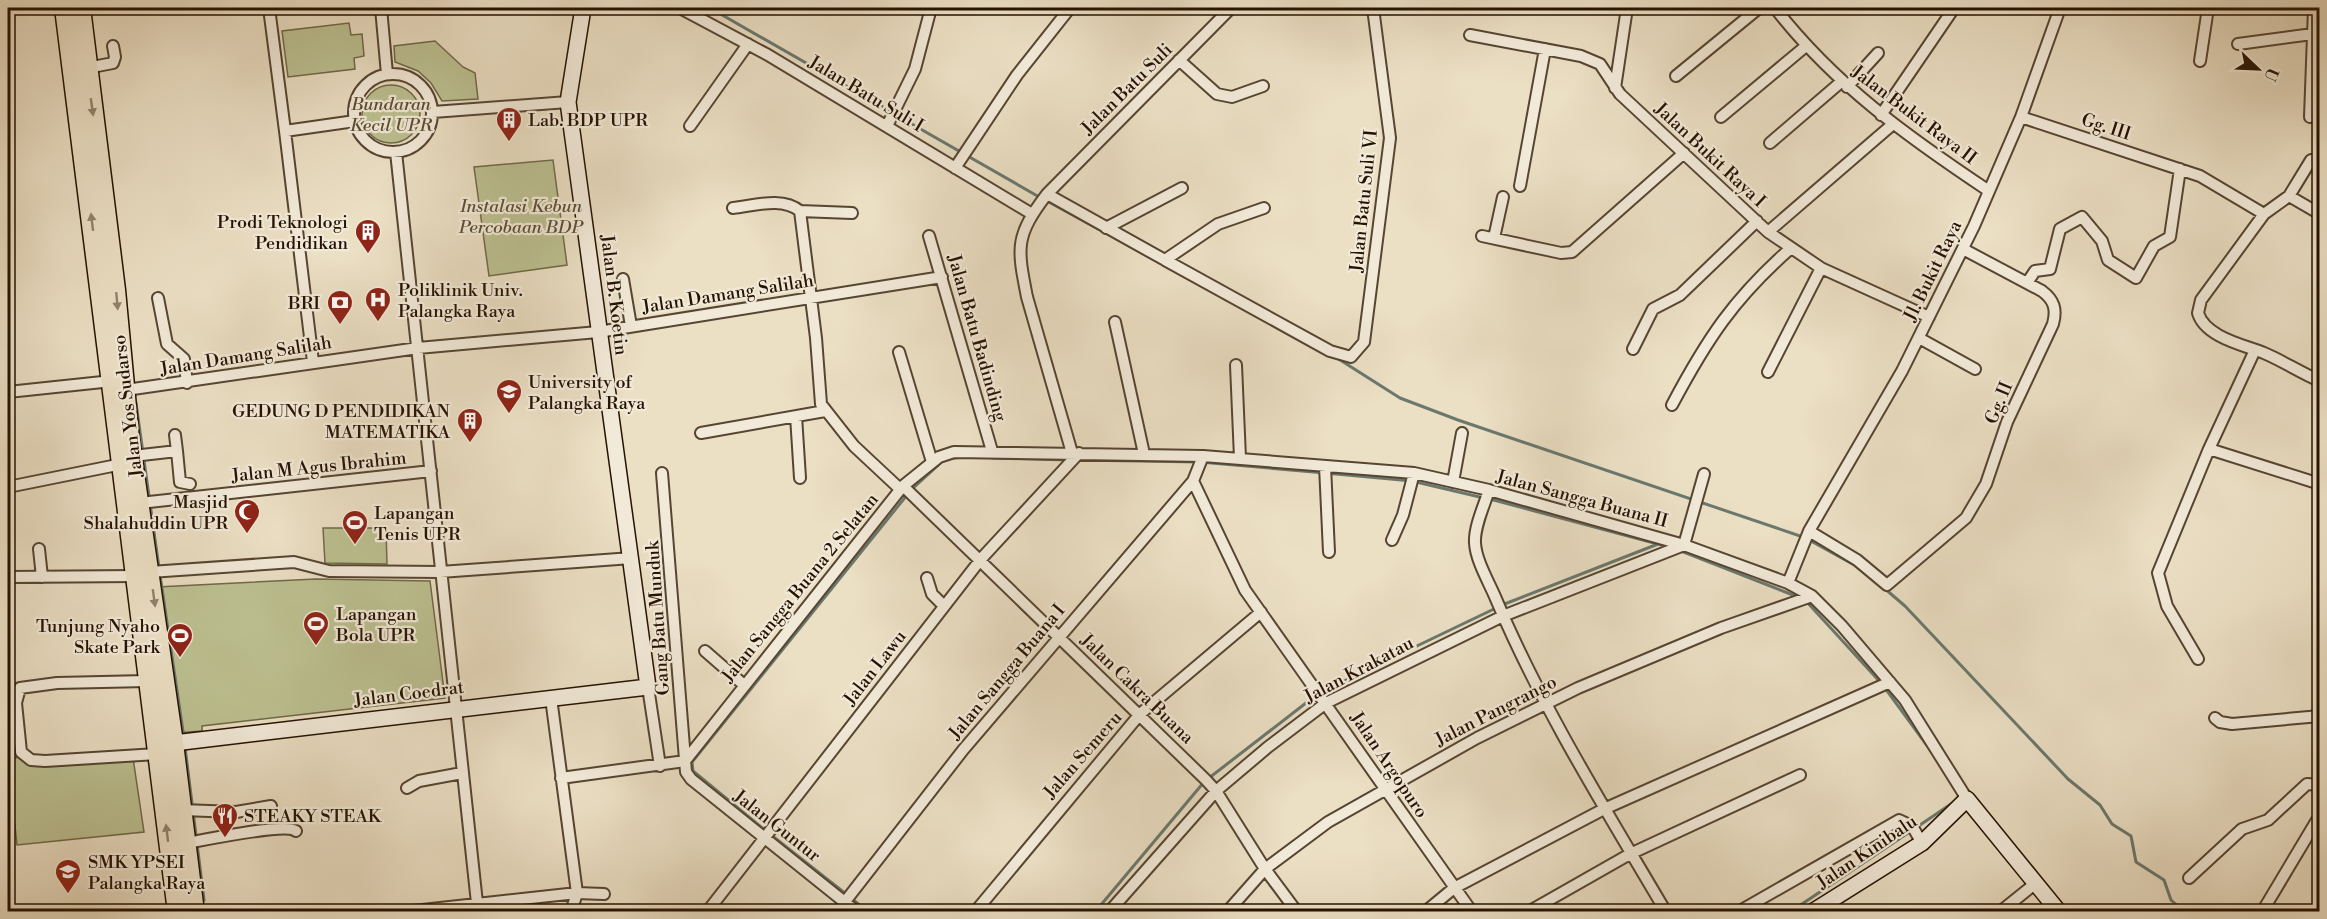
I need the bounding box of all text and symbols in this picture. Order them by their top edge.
street label: Jalan Batu Suli [1076,39,1177,140]
north arrow [2228,39,2288,99]
street label: Jalan Batu Suli I [803,50,928,137]
street label: Jalan Bukit Raya II [1846,60,1981,170]
text: U [2259,65,2283,85]
park label: Bundaran Kecil UPR [350,93,434,137]
street label: Jalan Bukit Raya I [1649,97,1771,213]
one-way arrow [88,98,97,117]
building icon: Lab. BDP UPR [494,105,524,143]
street label: Gg. III [2078,108,2134,146]
place label: Lab. BDP UPR [528,109,648,132]
street label: Jalan Batu Suli VI [1345,129,1383,274]
park label: Instalasi Kebun Percobaan BDP [458,195,584,239]
place label: Prodi Teknologi Pendidikan [217,211,348,255]
one-way arrow [87,213,97,232]
street label: Jl. Bukit Raya [1898,216,1968,326]
building icon: Prodi Teknologi Pendidikan [353,217,383,255]
street label: Jalan B. Koetin [595,232,633,357]
street label: Jalan Batu Badinding [942,251,1012,425]
street label: Jalan Damang Salilah [640,269,816,319]
place label: Poliklinik Univ. Palangka Raya [398,279,523,323]
hospital icon: Poliklinik Univ. Palangka Raya [363,285,393,323]
bank icon: BRI [325,288,355,326]
one-way arrow [112,291,122,310]
place label: BRI [287,292,320,315]
street label: Jalan Damang Salilah [158,331,334,381]
street label: Jalan Yos Sudarso [108,333,148,480]
place label: University of Palangka Raya [528,371,646,415]
school or university icon: University of Palangka Raya [494,377,524,415]
street label: Gg. II [1980,378,2018,428]
place label: GEDUNG D PENDIDIKAN MATEMATIKA [232,400,451,444]
building icon: GEDUNG D PENDIDIKAN MATEMATIKA [455,406,485,444]
street label: Jalan M Agus Ibrahim [229,446,408,488]
street label: Jalan Sangga Buana II [1493,465,1670,533]
street label: Jalan Sangga Buana 2 Selatan [716,488,884,688]
place label: Masjid Shalahuddin UPR [84,491,229,535]
mosque icon: Masjid Shalahuddin UPR [232,497,262,535]
place label: Lapangan Tenis UPR [374,502,461,546]
sports icon: Lapangan Tenis UPR [340,508,370,546]
street label: Gang Batu Munduk [641,538,675,696]
one-way arrow [150,589,159,608]
street label: Jalan Sangga Buana I [943,600,1070,745]
place label: Lapangan Bola UPR [335,603,417,647]
sports icon: Lapangan Bola UPR [301,609,331,647]
place label: Tunjung Nyaho Skate Park [36,615,162,659]
sports icon: Tunjung Nyaho Skate Park [165,621,195,659]
street label: Jalan Lawu [838,625,912,711]
street label: Jalan Cakra Buana [1075,628,1199,750]
street label: Jalan Krakatau [1299,631,1418,709]
street label: Jalan Pangrango [1430,670,1561,752]
street label: Jalan Coedrat [352,676,466,712]
street label: Jalan Semeru [1038,706,1128,804]
street label: Jalan Argopuro [1344,707,1433,823]
street label: Jalan Guntur [728,784,825,867]
restaurant icon: STEAKY STEAK [210,801,240,839]
place label: STEAKY STEAK [244,805,383,828]
street label: Jalan Kinibalu [1812,810,1922,895]
one-way arrow [162,823,171,842]
place label: SMK YPSEI Palangka Raya [88,851,206,895]
school or university icon: SMK YPSEI Palangka Raya [53,857,83,895]

